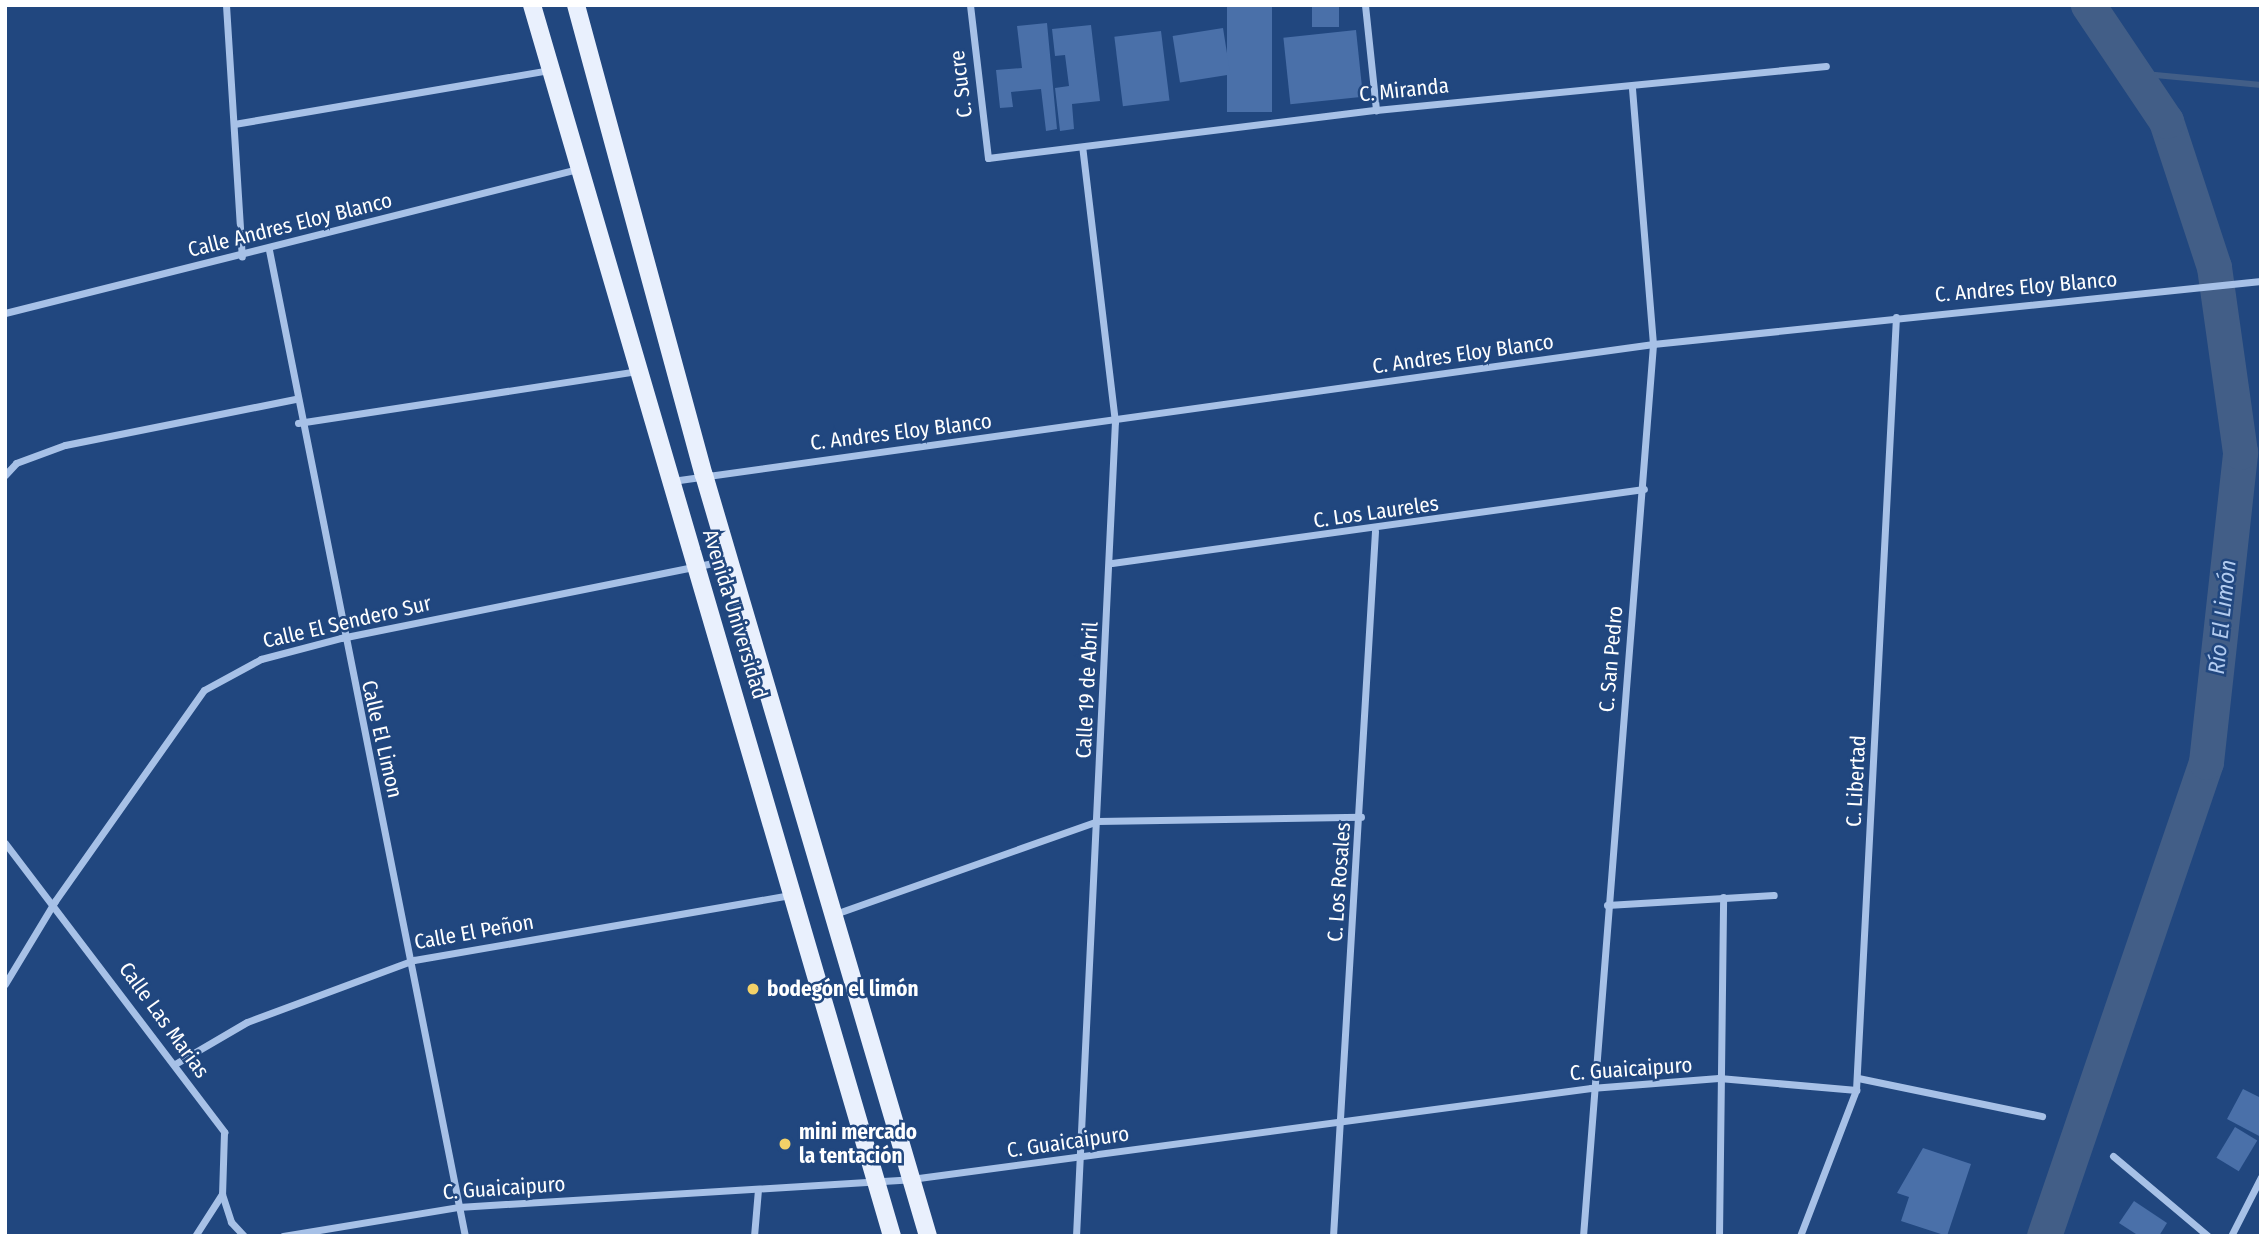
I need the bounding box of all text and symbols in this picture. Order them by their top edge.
street label: C. Sucre [944,49,978,119]
street label: C. Miranda [1358,73,1450,107]
street label: Calle Andres Eloy Blanco [185,187,395,263]
street label: C. Andres Eloy Blanco [1934,266,2118,308]
street label: C. Andres Eloy Blanco [1371,329,1555,379]
street label: C. Andres Eloy Blanco [809,408,993,456]
street label: C. Los Laureles [1312,491,1440,533]
street label: Avenida Universidad [697,526,773,702]
water label: Río El Limón [2202,558,2242,676]
street label: Calle El Sendero Sur [260,590,434,654]
street label: C. San Pedro [1594,605,1628,713]
street label: Calle 19 de Abril [1071,621,1103,759]
street label: Calle El Limon [356,678,408,800]
street label: C. Libertad [1841,735,1871,827]
street label: C. Los Rosales [1322,821,1356,943]
street label: Calle El Peñon [412,909,536,955]
street label: Calle Las Marias [114,957,214,1083]
place label: bodegón el limón [767,976,918,1002]
marker: bodegón el limón [745,981,761,997]
street label: C. Guaicaipuro [1569,1052,1693,1086]
place label: mini mercado la tentación [799,1119,917,1169]
street label: C. Guaicaipuro [1005,1121,1131,1163]
marker: mini mercado la tentación [777,1136,793,1152]
street label: C. Guaicaipuro [442,1171,566,1205]

